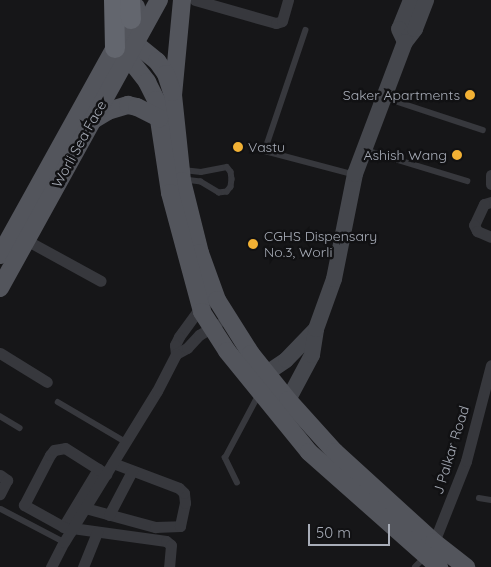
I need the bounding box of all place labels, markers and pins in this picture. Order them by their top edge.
place label: Saker Apartments [343,87,460,103]
marker: Saker Apartments [464,89,476,101]
place label: Vastu [248,139,285,155]
marker: Vastu [232,141,244,153]
place label: Ashish Wang [363,147,447,163]
marker: Ashish Wang [451,149,463,161]
place label: CGHS Dispensary No.3, Worli [264,228,377,260]
marker: CGHS Dispensary No.3, Worli [246,237,260,251]

